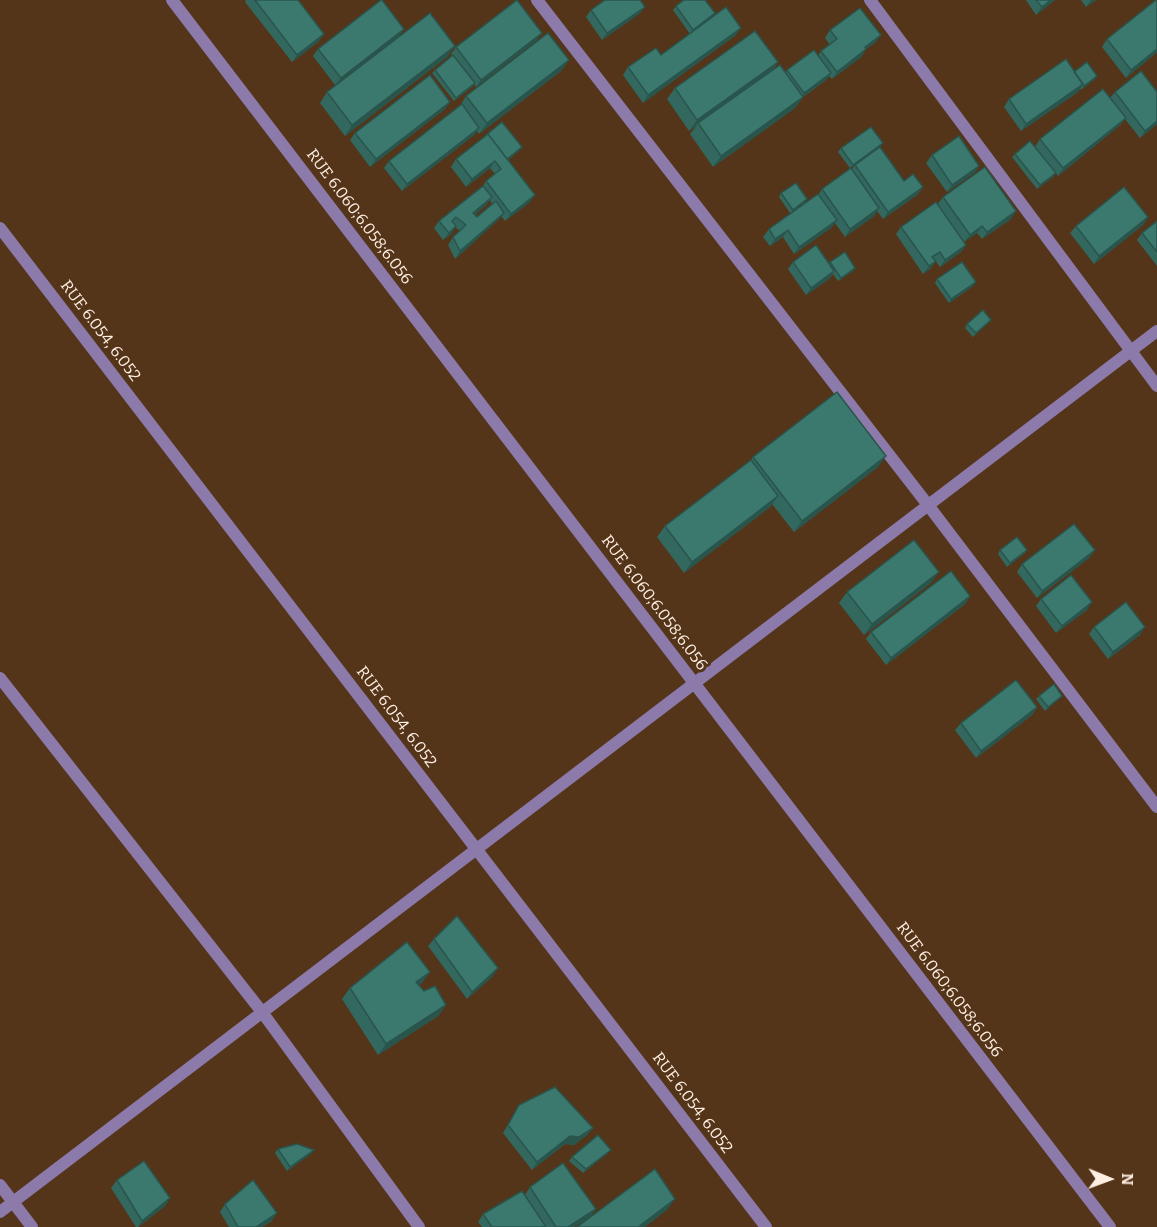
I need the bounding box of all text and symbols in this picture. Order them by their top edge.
street label: RUE 6.060;6.058;6.056 [302,146,416,288]
street label: RUE 6.054, 6.052 [56,277,144,385]
street label: RUE 6.060;6.058;6.056 [597,532,711,674]
street label: RUE 6.054, 6.052 [352,663,440,771]
street label: RUE 6.060;6.058;6.056 [892,919,1006,1061]
street label: RUE 6.054, 6.052 [648,1049,736,1157]
north arrow [1079,1149,1139,1209]
text: N [1118,1173,1137,1186]

